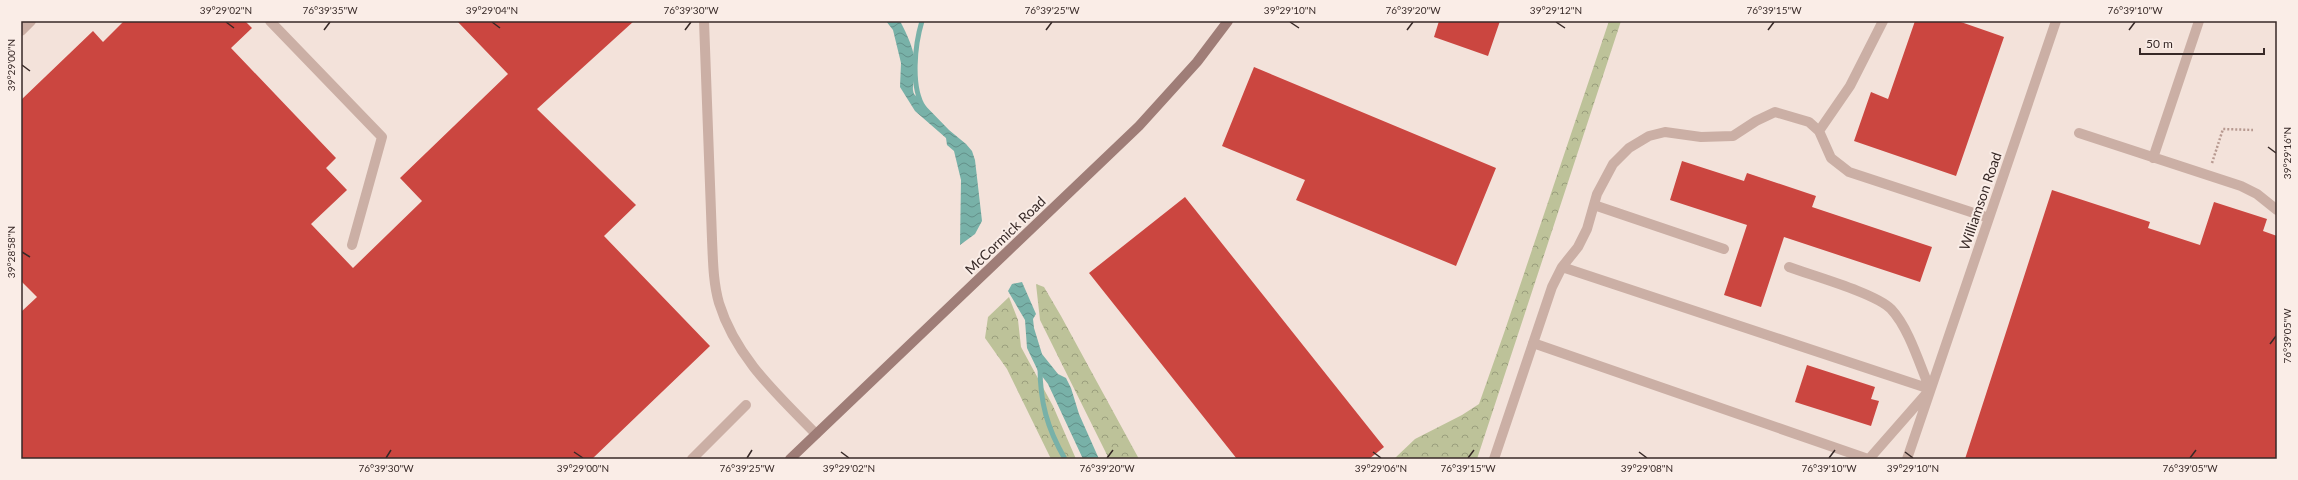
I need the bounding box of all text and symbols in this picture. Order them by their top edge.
text: 39°29'02"N [200,4,252,16]
text: 76°39'35"W [302,4,358,16]
text: 39°29'04"N [466,4,518,16]
text: 76°39'30"W [663,4,719,16]
text: 76°39'25"W [1024,4,1080,16]
text: 39°29'10"N [1264,4,1316,16]
text: 76°39'20"W [1385,4,1441,16]
text: 39°29'12"N [1530,4,1582,16]
text: 76°39'15"W [1746,4,1802,16]
text: 76°39'10"W [2107,4,2163,16]
scale bar [2140,30,2264,56]
text: 50 m [2146,36,2173,51]
text: 39°29'00"N [5,39,17,91]
text: 39°29'16"N [2281,127,2293,179]
street label: Williamson Road [1955,150,2005,252]
street label: McCormick Road [961,192,1049,278]
text: 39°28'58"N [5,226,17,278]
text: 76°39'05"W [2281,308,2293,364]
text: 76°39'30"W [358,462,414,474]
text: 39°29'00"N [557,462,609,474]
text: 76°39'25"W [719,462,775,474]
text: 39°29'02"N [823,462,875,474]
text: 76°39'20"W [1079,462,1135,474]
text: 39°29'06"N [1355,462,1407,474]
text: 76°39'15"W [1440,462,1496,474]
text: 39°29'08"N [1621,462,1673,474]
text: 76°39'10"W [1801,462,1857,474]
text: 39°29'10"N [1887,462,1939,474]
text: 76°39'05"W [2162,462,2218,474]

